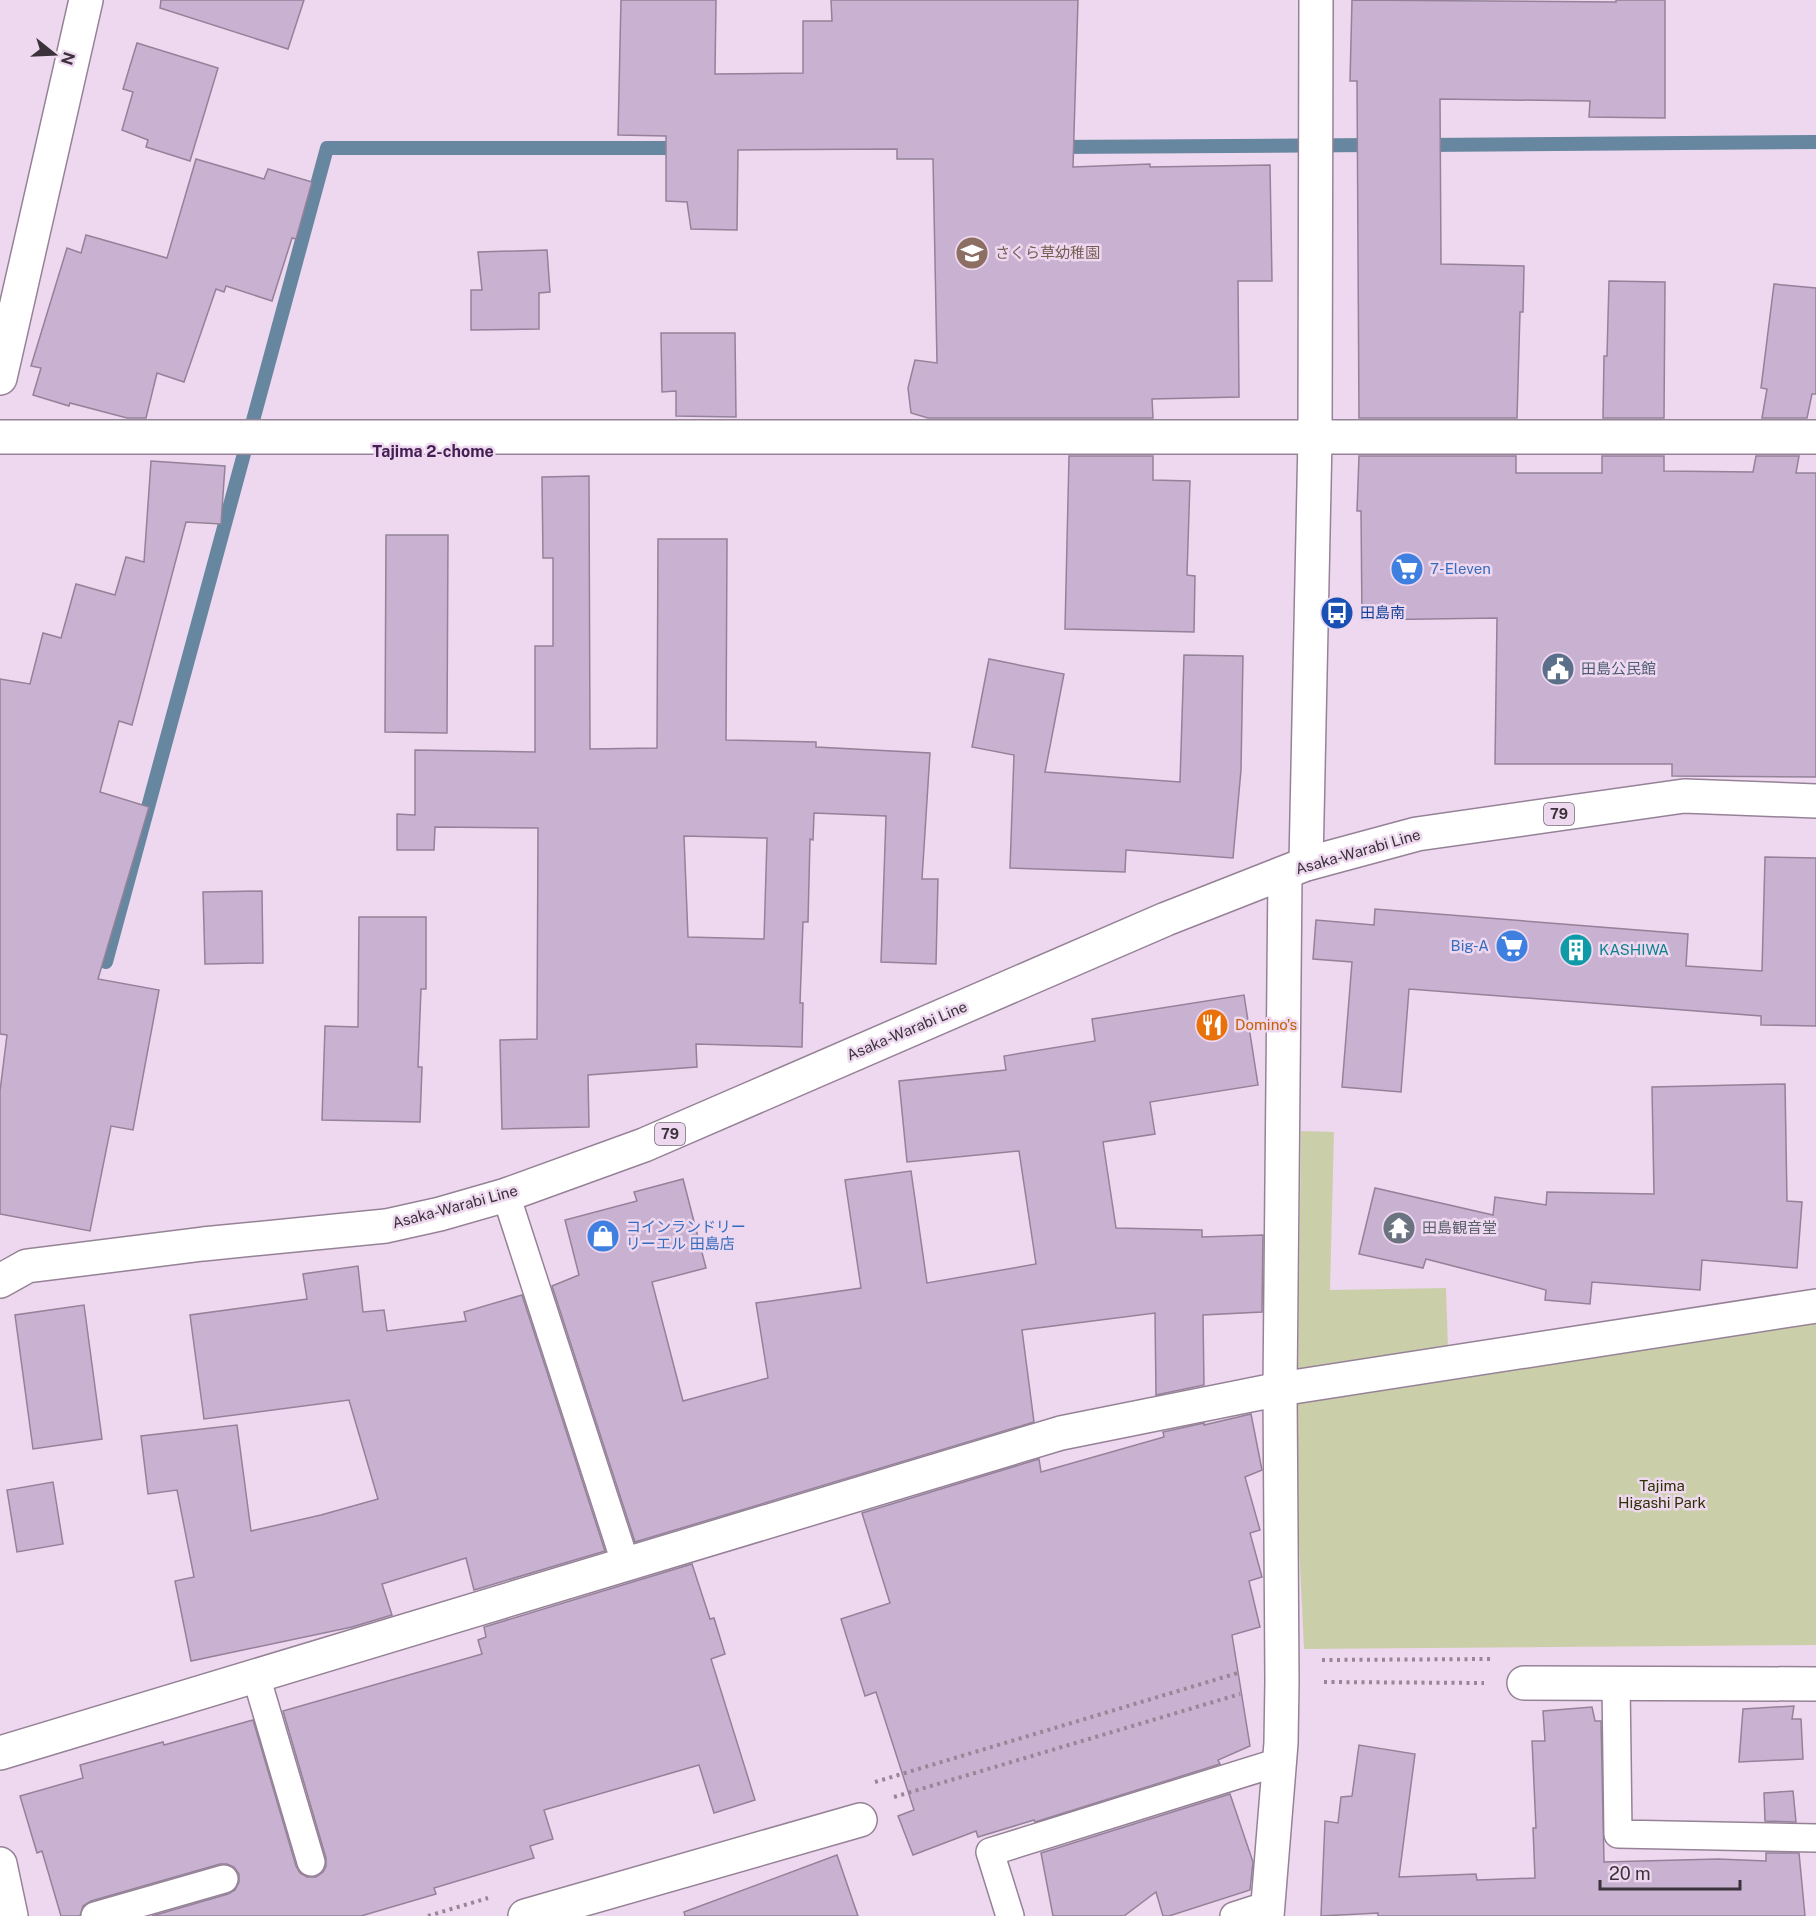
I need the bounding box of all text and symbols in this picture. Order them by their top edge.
north arrow [24,24,84,84]
text: N [57,50,79,67]
school or university icon: さくら草幼稚園 [954,235,990,271]
place label: さくら草幼稚園 [995,244,1100,261]
district label: Tajima 2-chome [372,442,494,461]
supermarket icon: 7-Eleven [1389,551,1425,587]
place label: 7-Eleven [1430,560,1491,577]
bus stop icon: 田島南 [1319,595,1355,631]
place label: 田島南 [1360,604,1405,621]
public building icon: 田島公民館 [1540,651,1576,687]
place label: 田島公民館 [1581,660,1656,677]
road number: 79 [1544,803,1574,825]
street label: Asaka-Warabi Line [1293,826,1422,877]
supermarket icon: Big-A [1494,928,1530,964]
building icon: KASHIWA [1558,932,1594,968]
place label: Big-A [1451,937,1489,954]
place label: KASHIWA [1599,941,1669,958]
street label: Asaka-Warabi Line [844,997,970,1064]
restaurant icon: Domino's [1194,1007,1230,1043]
place label: Domino's [1235,1016,1297,1033]
road number: 79 [655,1123,685,1145]
street label: Asaka-Warabi Line [390,1182,519,1231]
temple icon: 田島観音堂 [1381,1210,1417,1246]
shop icon: コインランドリー リーエル 田島店 [585,1218,621,1254]
place label: コインランドリー リーエル 田島店 [626,1218,746,1252]
place label: 田島観音堂 [1422,1219,1497,1236]
park label: Tajima Higashi Park [1618,1477,1706,1511]
scale bar [1600,1853,1740,1891]
text: 20 m [1609,1863,1651,1884]

